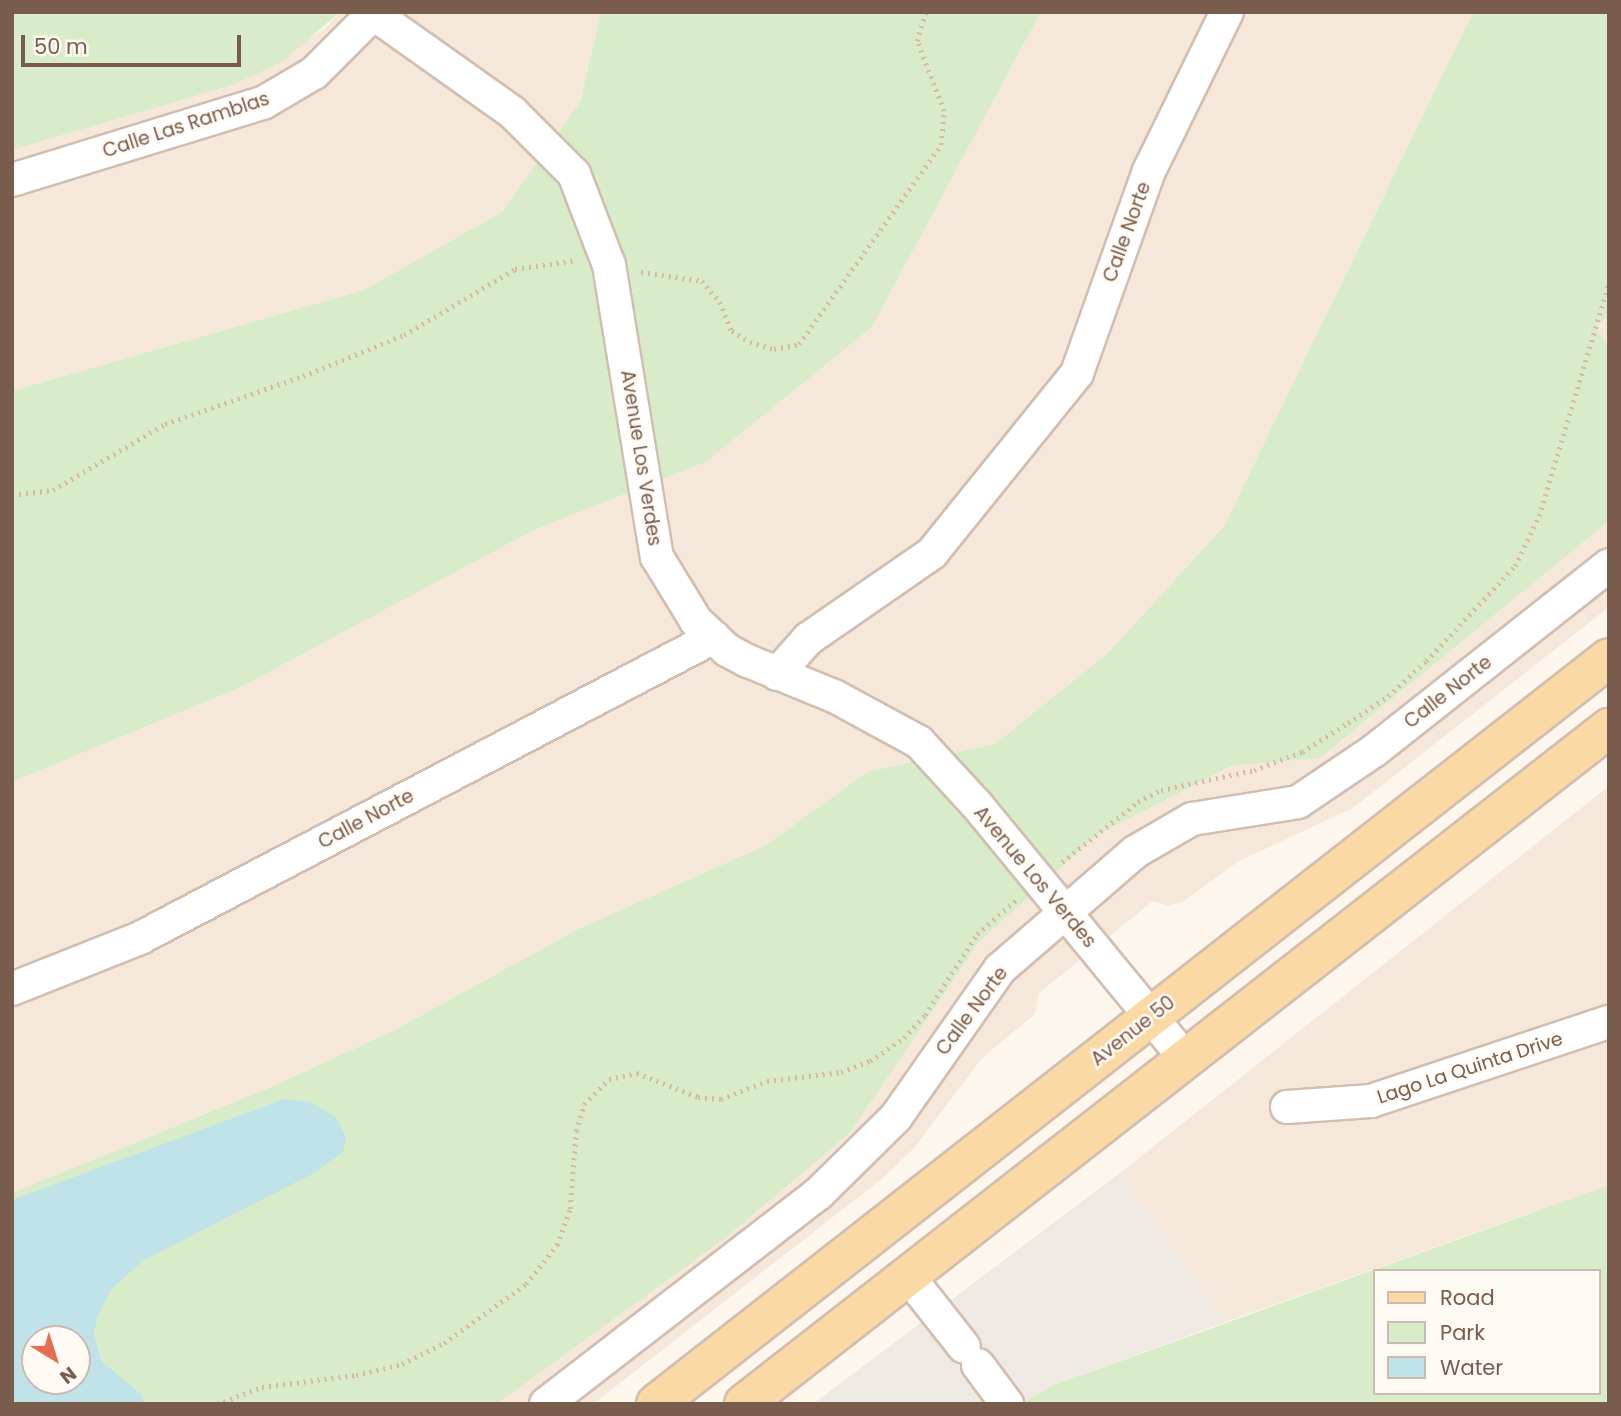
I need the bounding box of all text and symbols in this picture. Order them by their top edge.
scale bar [24,21,245,65]
text: 50 m [34,32,88,61]
street label: Calle Las Ramblas [100,87,272,163]
street label: Calle Norte [1098,179,1156,285]
street label: Avenue Los Verdes [616,368,666,548]
street label: Calle Norte [1400,651,1496,733]
street label: Calle Norte [314,784,418,854]
street label: Avenue Los Verdes [969,801,1101,953]
street label: Calle Norte [931,962,1013,1060]
street label: Avenue 50 [1086,991,1180,1071]
street label: Lago La Quinta Drive [1374,1027,1566,1109]
legend [1372,1269,1600,1395]
text: Road [1440,1283,1495,1312]
text: Park [1440,1318,1485,1347]
north arrow [21,1325,91,1395]
text: Water [1440,1353,1503,1382]
text: N [54,1360,82,1390]

